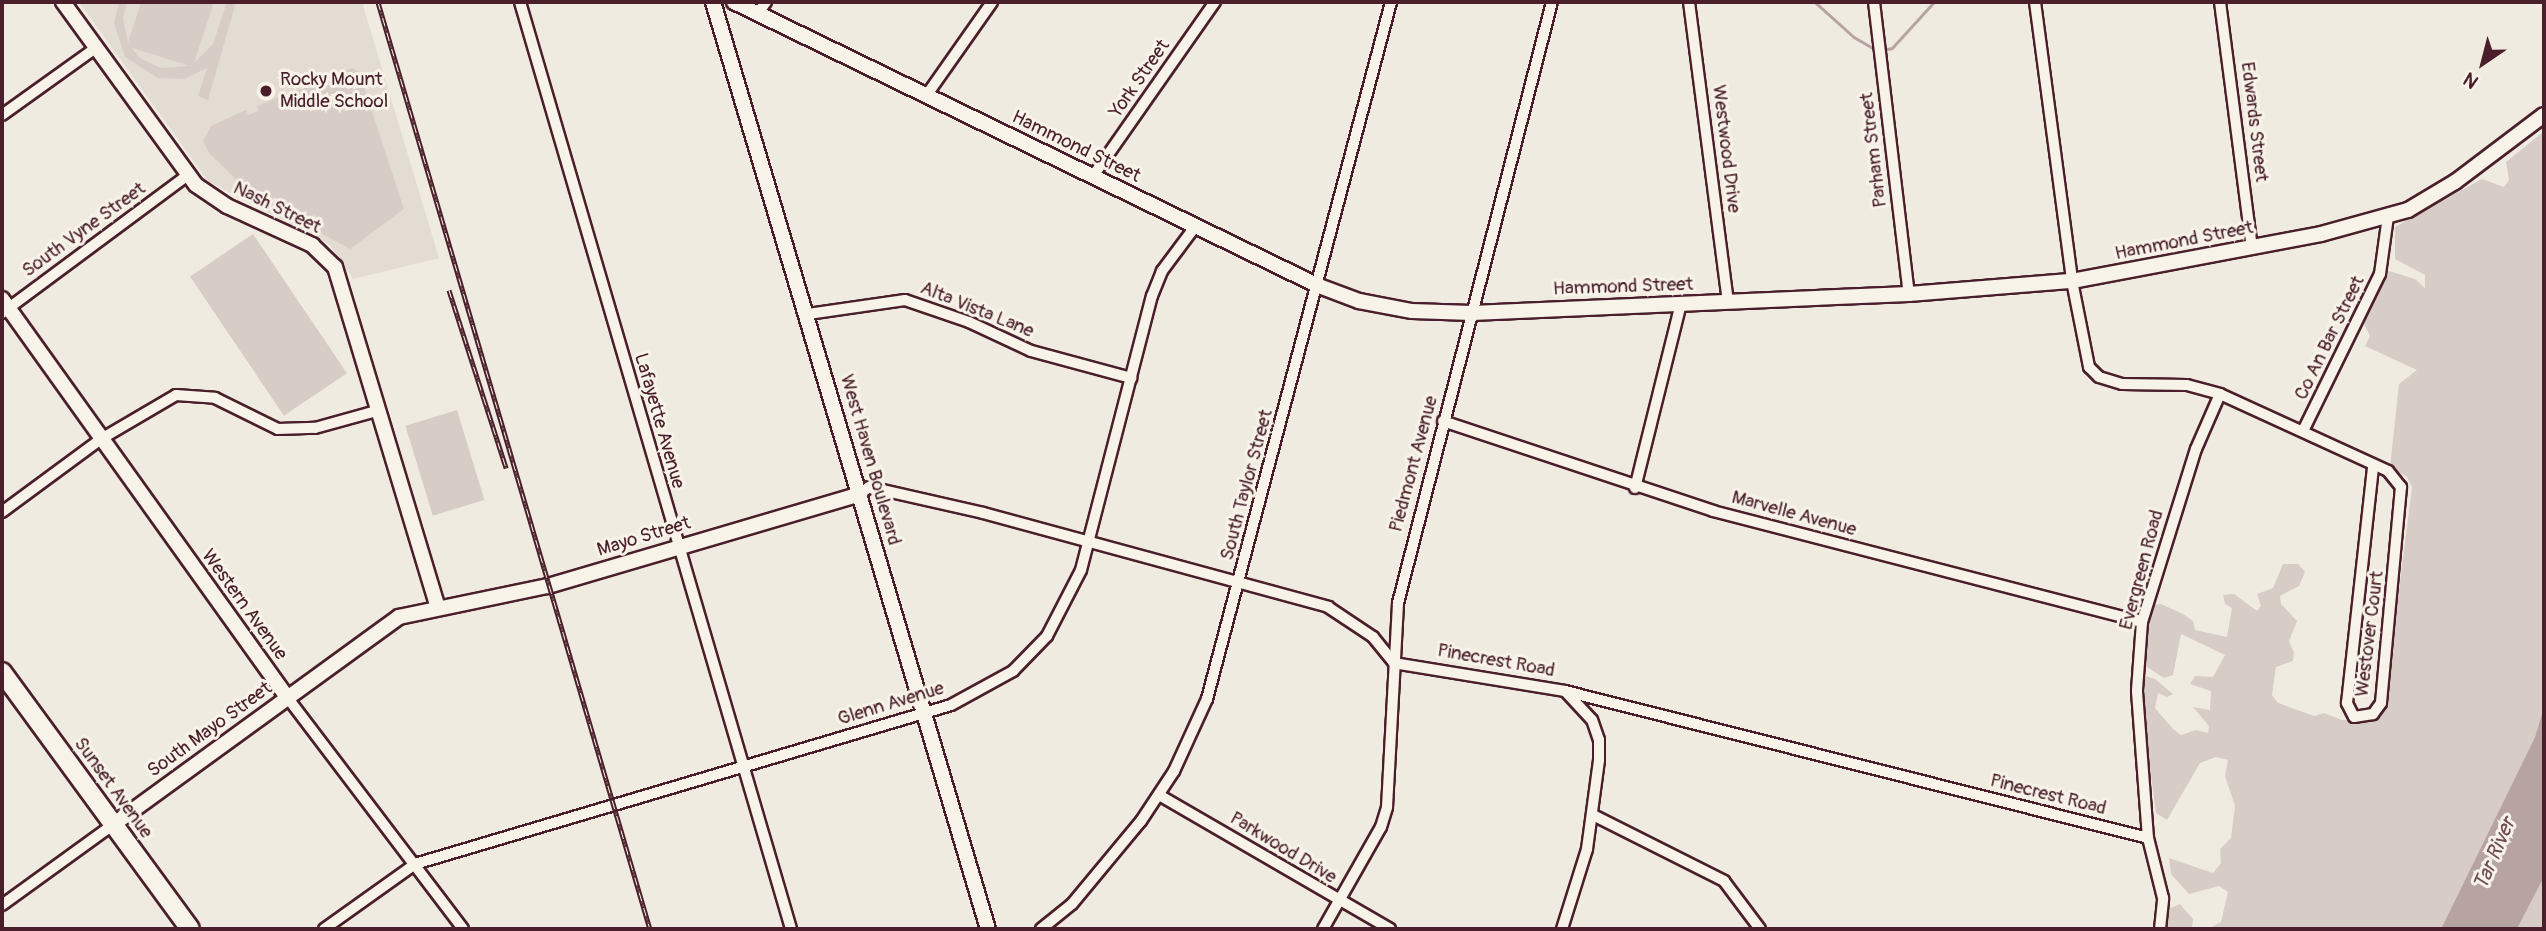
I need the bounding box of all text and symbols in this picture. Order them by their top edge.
north arrow [2448,28,2518,98]
street label: York Street [1105,36,1175,122]
street label: Edwards Street [2235,61,2273,183]
text: N [2459,67,2483,94]
place label: Rocky Mount Middle School [280,69,388,113]
marker: Rocky Mount Middle School [258,83,274,99]
street label: Westwood Drive [1707,84,1745,214]
street label: Parham Street [1856,91,1892,209]
street label: Hammond Street [1008,106,1144,188]
street label: Nash Street [229,177,325,239]
street label: South Vyne Street [18,178,150,282]
street label: Hammond Street [2113,216,2255,266]
street label: Co An Bar Street [2290,272,2370,404]
street label: Hammond Street [1552,273,1694,301]
street label: Alta Vista Lane [917,277,1037,343]
street label: Lafayette Avenue [629,351,689,491]
street label: West Haven Boulevard [835,372,905,548]
street label: Piedmont Avenue [1385,393,1443,535]
street label: South Taylor Street [1216,407,1278,563]
street label: Marvelle Avenue [1729,486,1859,542]
street label: Evergreen Road [2115,508,2169,632]
street label: Mayo Street [595,512,693,562]
street label: Western Avenue [196,545,292,665]
street label: Westover Court [2351,570,2389,698]
street label: Pinecrest Road [1436,639,1556,683]
street label: South Mayo Street [143,677,277,783]
street label: Glenn Avenue [835,677,947,731]
street label: Sunset Avenue [69,733,157,843]
street label: Pinecrest Road [1988,770,2108,820]
street label: Parkwood Drive [1225,807,1341,889]
water label: Tar River [2469,814,2521,894]

